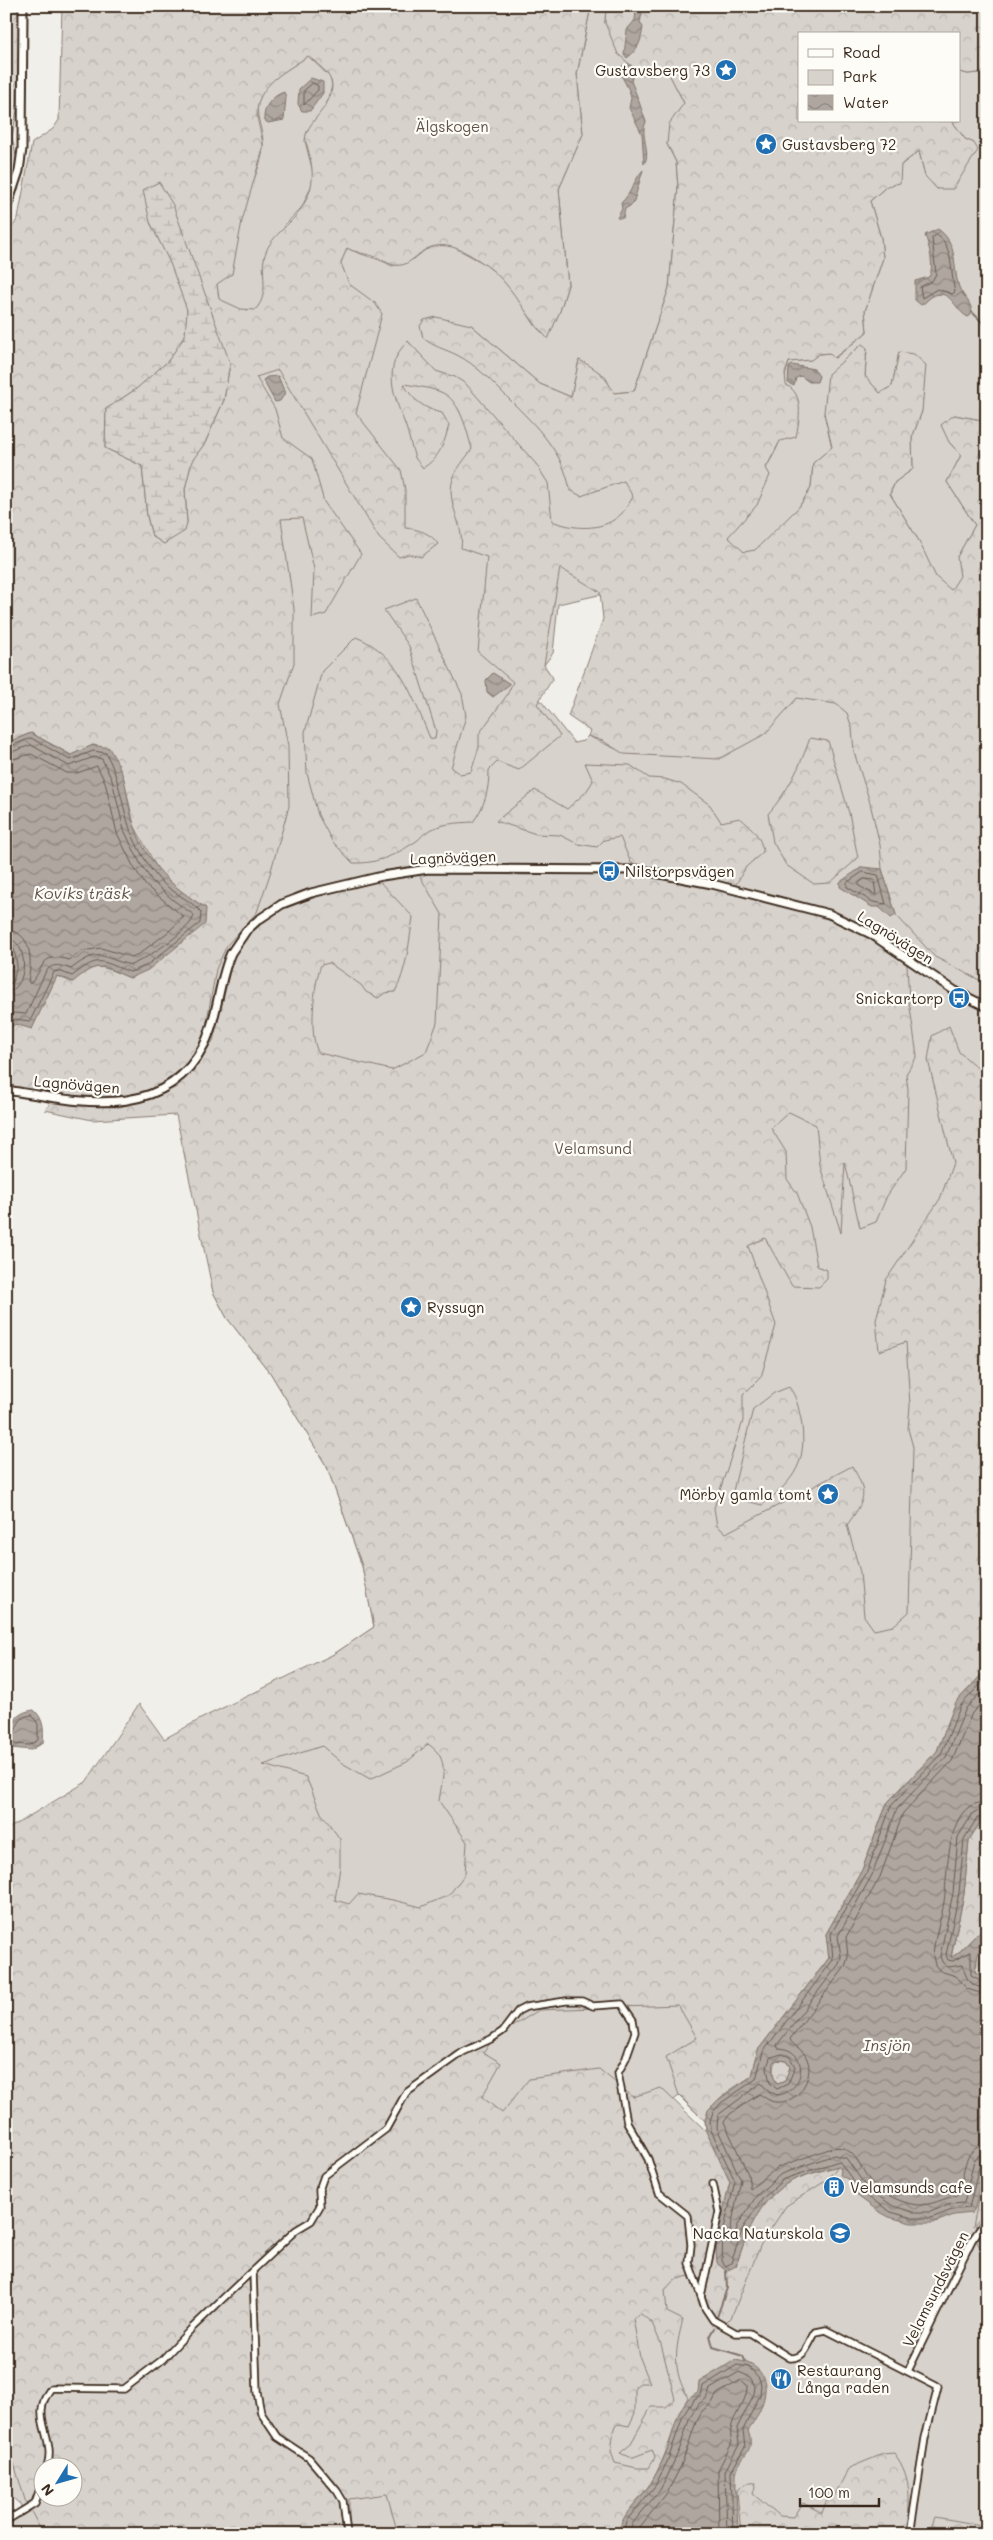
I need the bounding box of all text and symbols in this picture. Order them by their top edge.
legend [798,32,960,122]
text: Road [843,42,880,62]
place icon: Gustavsberg 73 [714,58,738,82]
place label: Gustavsberg 73 [595,60,710,80]
text: Park [843,66,877,86]
text: Water [843,92,889,112]
park label: Älgskogen [415,116,489,136]
place icon: Gustavsberg 72 [754,132,778,156]
place label: Gustavsberg 72 [782,134,896,154]
street label: Lagnövägen [410,846,496,868]
bus stop icon: Nilstorpsvägen [597,859,621,883]
place label: Nilstorpsvägen [625,861,734,881]
water label: Koviks träsk [34,882,130,903]
street label: Lagnövägen [854,906,938,968]
bus stop icon: Snickartorp [947,986,971,1010]
place label: Snickartorp [856,988,943,1008]
street label: Lagnövägen [33,1070,121,1098]
park label: Velamsund [554,1138,632,1158]
place icon: Ryssugn [399,1295,423,1319]
place label: Ryssugn [427,1297,484,1317]
place icon: Mörby gamla tomt [816,1482,840,1506]
place label: Mörby gamla tomt [679,1484,812,1504]
water label: Insjön [863,2034,911,2055]
building icon: Velamsunds cafe [822,2175,846,2199]
place label: Velamsunds cafe [850,2177,973,2197]
school or university icon: Nacka Naturskola [828,2221,852,2245]
place label: Nacka Naturskola [693,2223,824,2243]
street label: Velamsundsvägen [897,2228,973,2350]
place label: Restaurang Långa raden [797,2360,889,2397]
restaurant icon: Restaurang Långa raden [769,2367,793,2391]
north arrow [32,2458,82,2508]
scale bar [800,2475,879,2507]
text: N [36,2480,58,2500]
text: 100 m [808,2482,850,2502]

